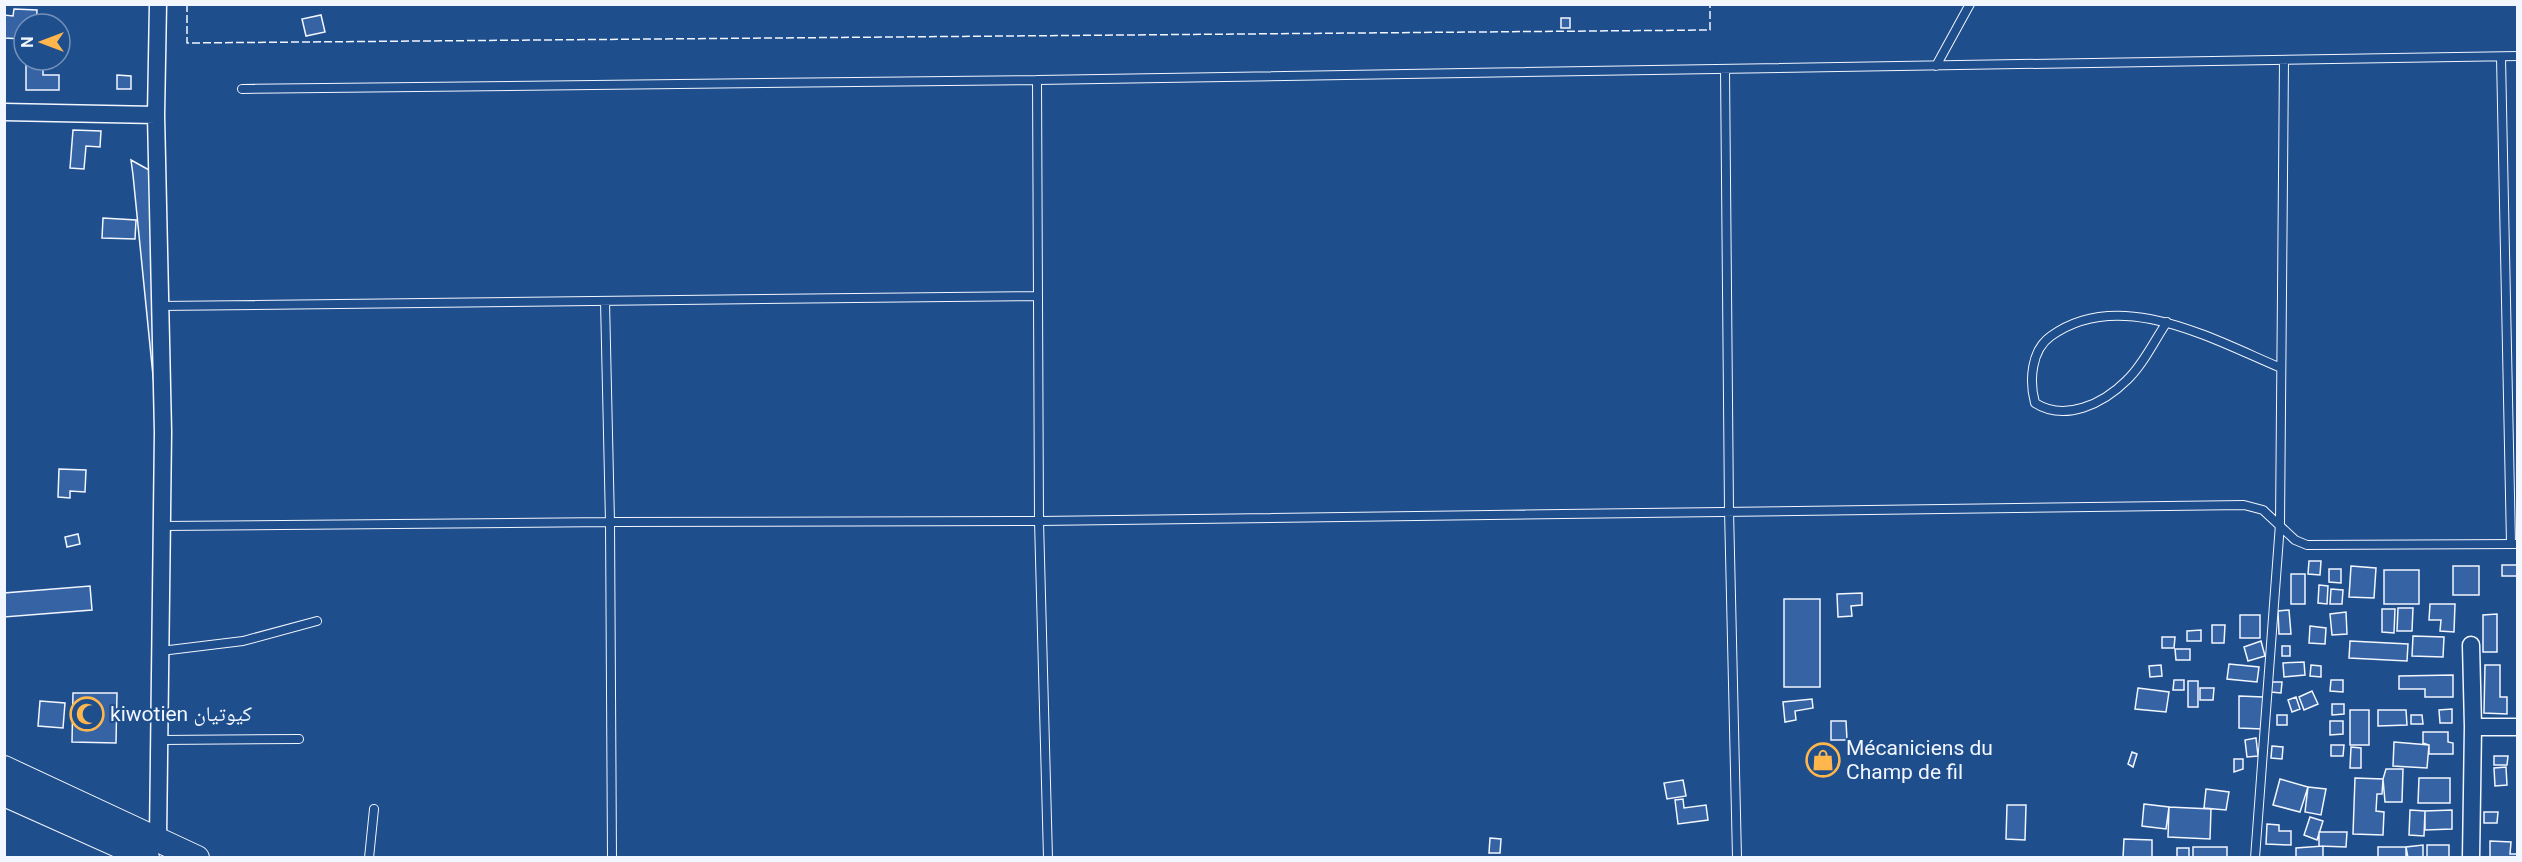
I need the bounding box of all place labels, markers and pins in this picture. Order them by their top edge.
mosque icon: kiwotien كيوتيان [69,696,105,732]
place label: kiwotien كيوتيان [110,702,252,726]
place label: Mécaniciens du Champ de fil [1846,736,1993,784]
shop icon: Mécaniciens du Champ de fil [1805,742,1841,778]

